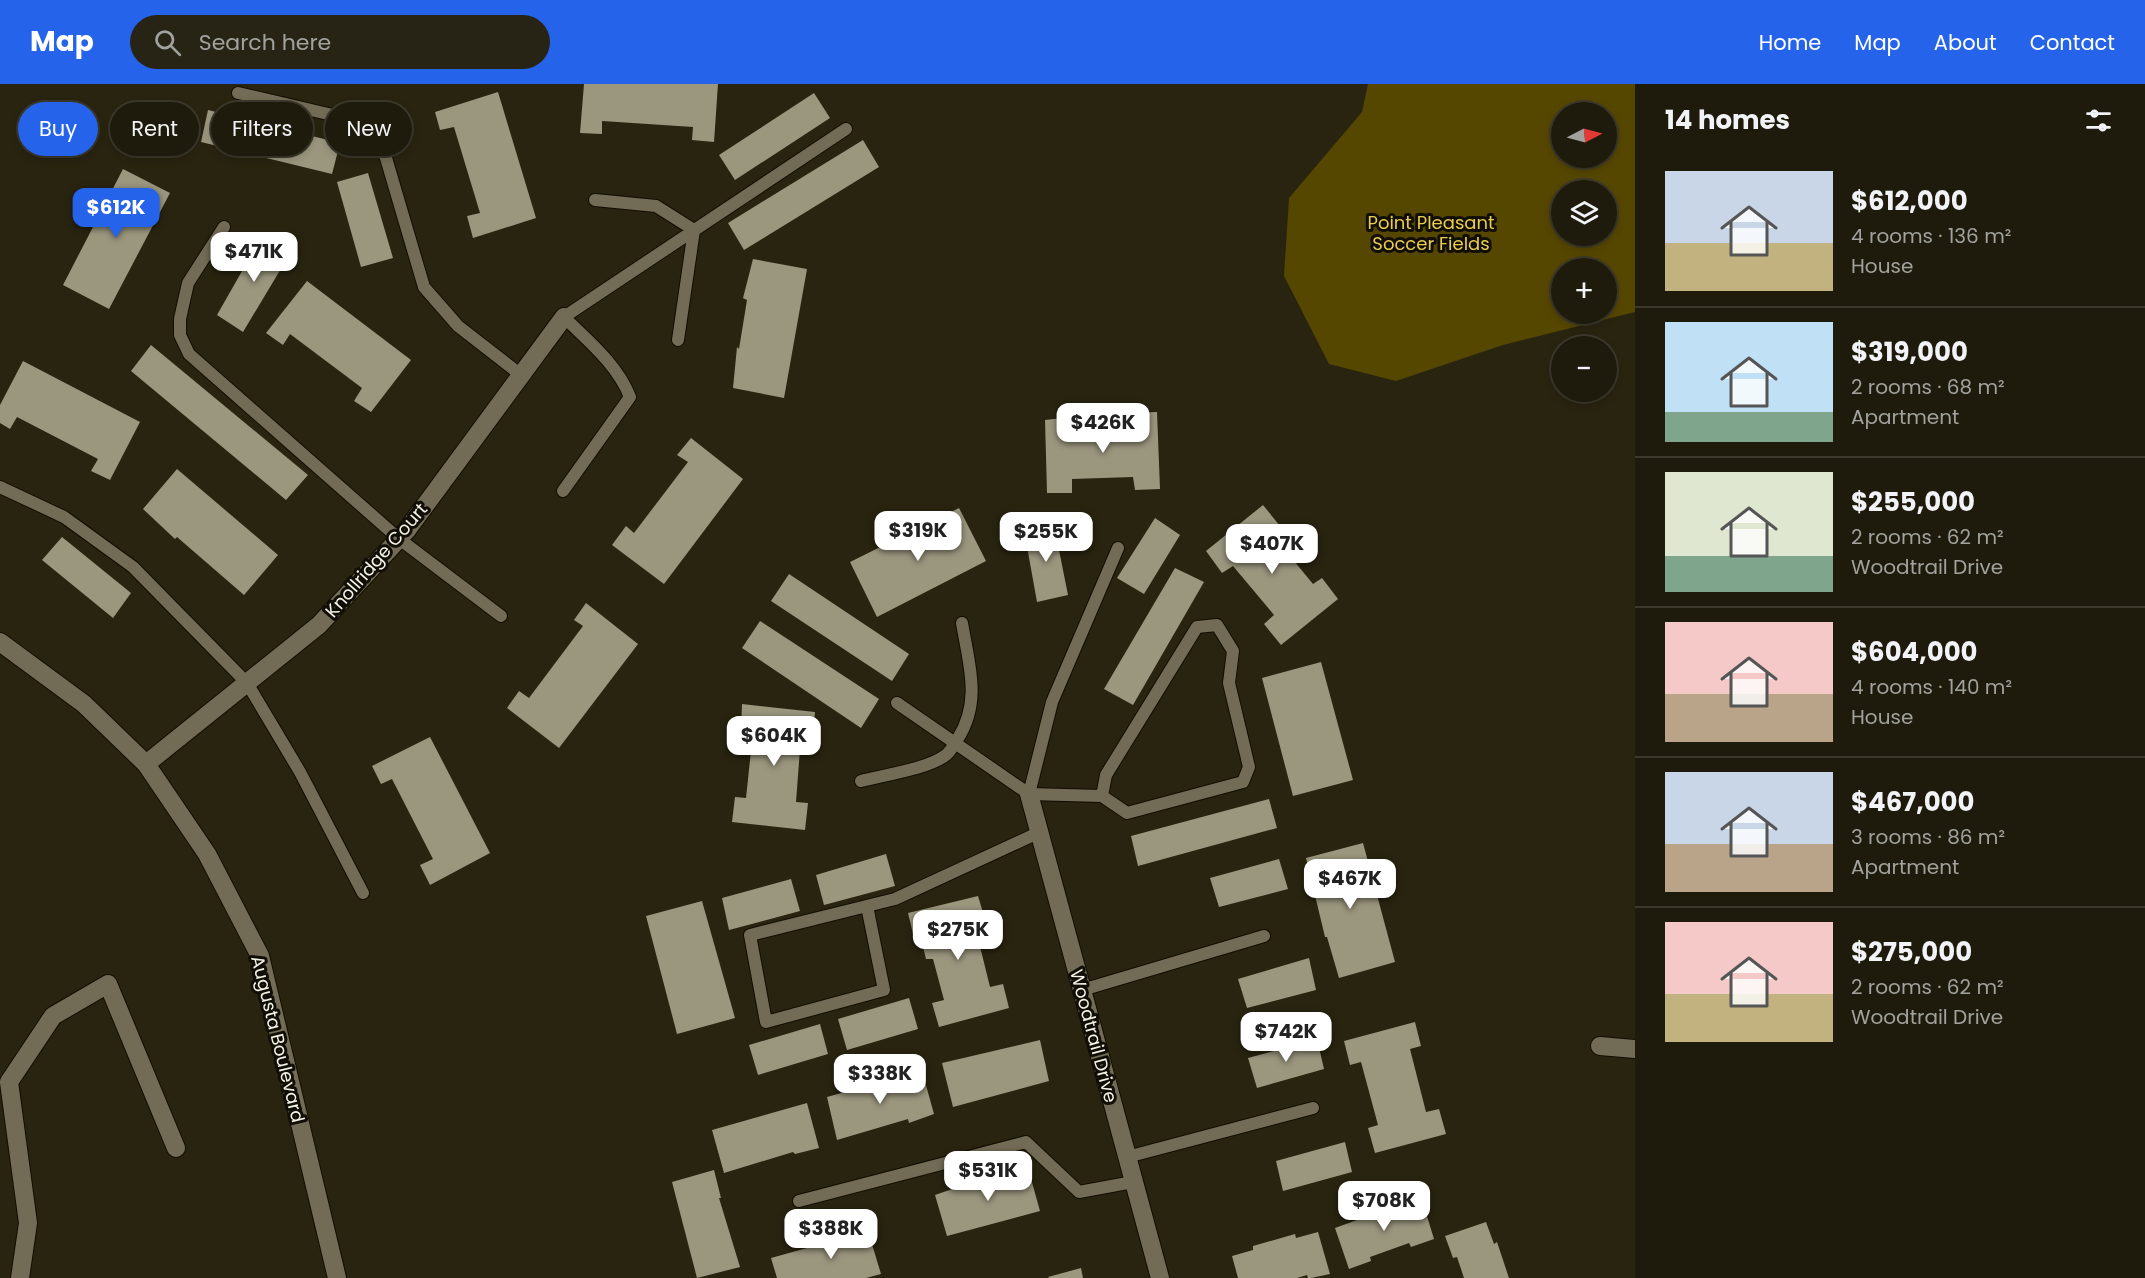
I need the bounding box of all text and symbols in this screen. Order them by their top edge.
search box [130,15,550,69]
text: Map [30,22,94,61]
icon: search [151,26,184,59]
text: Search here [199,27,331,58]
text: Home [1759,28,1821,57]
text: Map [1854,28,1901,57]
text: About [1934,28,1997,57]
text: Contact [2030,28,2115,57]
chip: Buy [18,102,98,156]
chip: Rent [110,102,199,156]
chip: Filters [211,102,313,156]
chip: New [325,102,412,156]
north arrow [1551,102,1617,168]
map controls [1551,102,1617,402]
text: 14 homes [1665,102,1790,138]
icon: filters [2082,104,2115,137]
button: layers [1551,180,1617,246]
text: $612,000 [1851,183,1968,219]
pin: $612K [74,188,158,239]
text: $612K [87,193,145,221]
icon: home [1713,195,1785,267]
park label: Point Pleasant Soccer Fields [1367,210,1495,256]
text: 4 rooms · 136 m² [1851,222,2011,250]
pin: $471K [212,232,296,283]
text: $471K [225,237,283,265]
text: House [1851,252,1913,280]
button: + [1551,258,1617,324]
text: $319,000 [1851,334,1968,370]
button: − [1551,336,1617,402]
icon: home [1713,346,1785,418]
text: 2 rooms · 68 m² [1851,373,2005,401]
pin: $426K [1061,403,1145,454]
text: Apartment [1851,403,1959,431]
text: $426K [1071,408,1135,436]
text: $255,000 [1851,484,1975,520]
icon: home [1713,496,1785,568]
street label: Knollridge Court [319,497,433,623]
pin: $319K [876,511,960,562]
pin: $255K [1004,512,1088,563]
text: $319K [888,516,948,544]
text: $255K [1014,517,1078,545]
text: 2 rooms · 62 m² [1851,523,2004,551]
pin: $407K [1230,524,1314,575]
text: $407K [1240,529,1304,557]
text: Woodtrail Drive [1851,553,2003,581]
text: $604,000 [1851,634,1978,670]
icon: home [1713,646,1785,718]
text: 4 rooms · 140 m² [1851,673,2012,701]
text: House [1851,703,1913,731]
pin: $604K [732,716,816,767]
text: $604K [741,721,807,749]
text: $467,000 [1851,784,1975,820]
icon: home [1713,796,1785,868]
text: 3 rooms · 86 m² [1851,823,2005,851]
text: Apartment [1851,853,1959,881]
pin: $467K [1308,859,1392,910]
text: $467K [1318,864,1382,892]
pin: $275K [916,910,1000,961]
text: $275K [927,915,989,943]
text: $275,000 [1851,934,1972,970]
icon: home [1713,946,1785,1018]
street label: Augusta Boulevard [245,953,311,1125]
street label: Woodtrail Drive [1064,967,1124,1105]
text: 2 rooms · 62 m² [1851,973,2004,1001]
text: Woodtrail Drive [1851,1003,2003,1031]
pin: $742K [1244,1012,1328,1063]
text: $742K [1255,1017,1317,1045]
pin: $338K [838,1054,922,1105]
text: $338K [848,1059,912,1087]
pin: $531K [946,1151,1030,1202]
text: $531K [958,1156,1018,1184]
pin: $708K [1342,1181,1426,1232]
text: $708K [1352,1186,1416,1214]
pin: $388K [789,1209,873,1260]
text: $388K [798,1214,864,1242]

